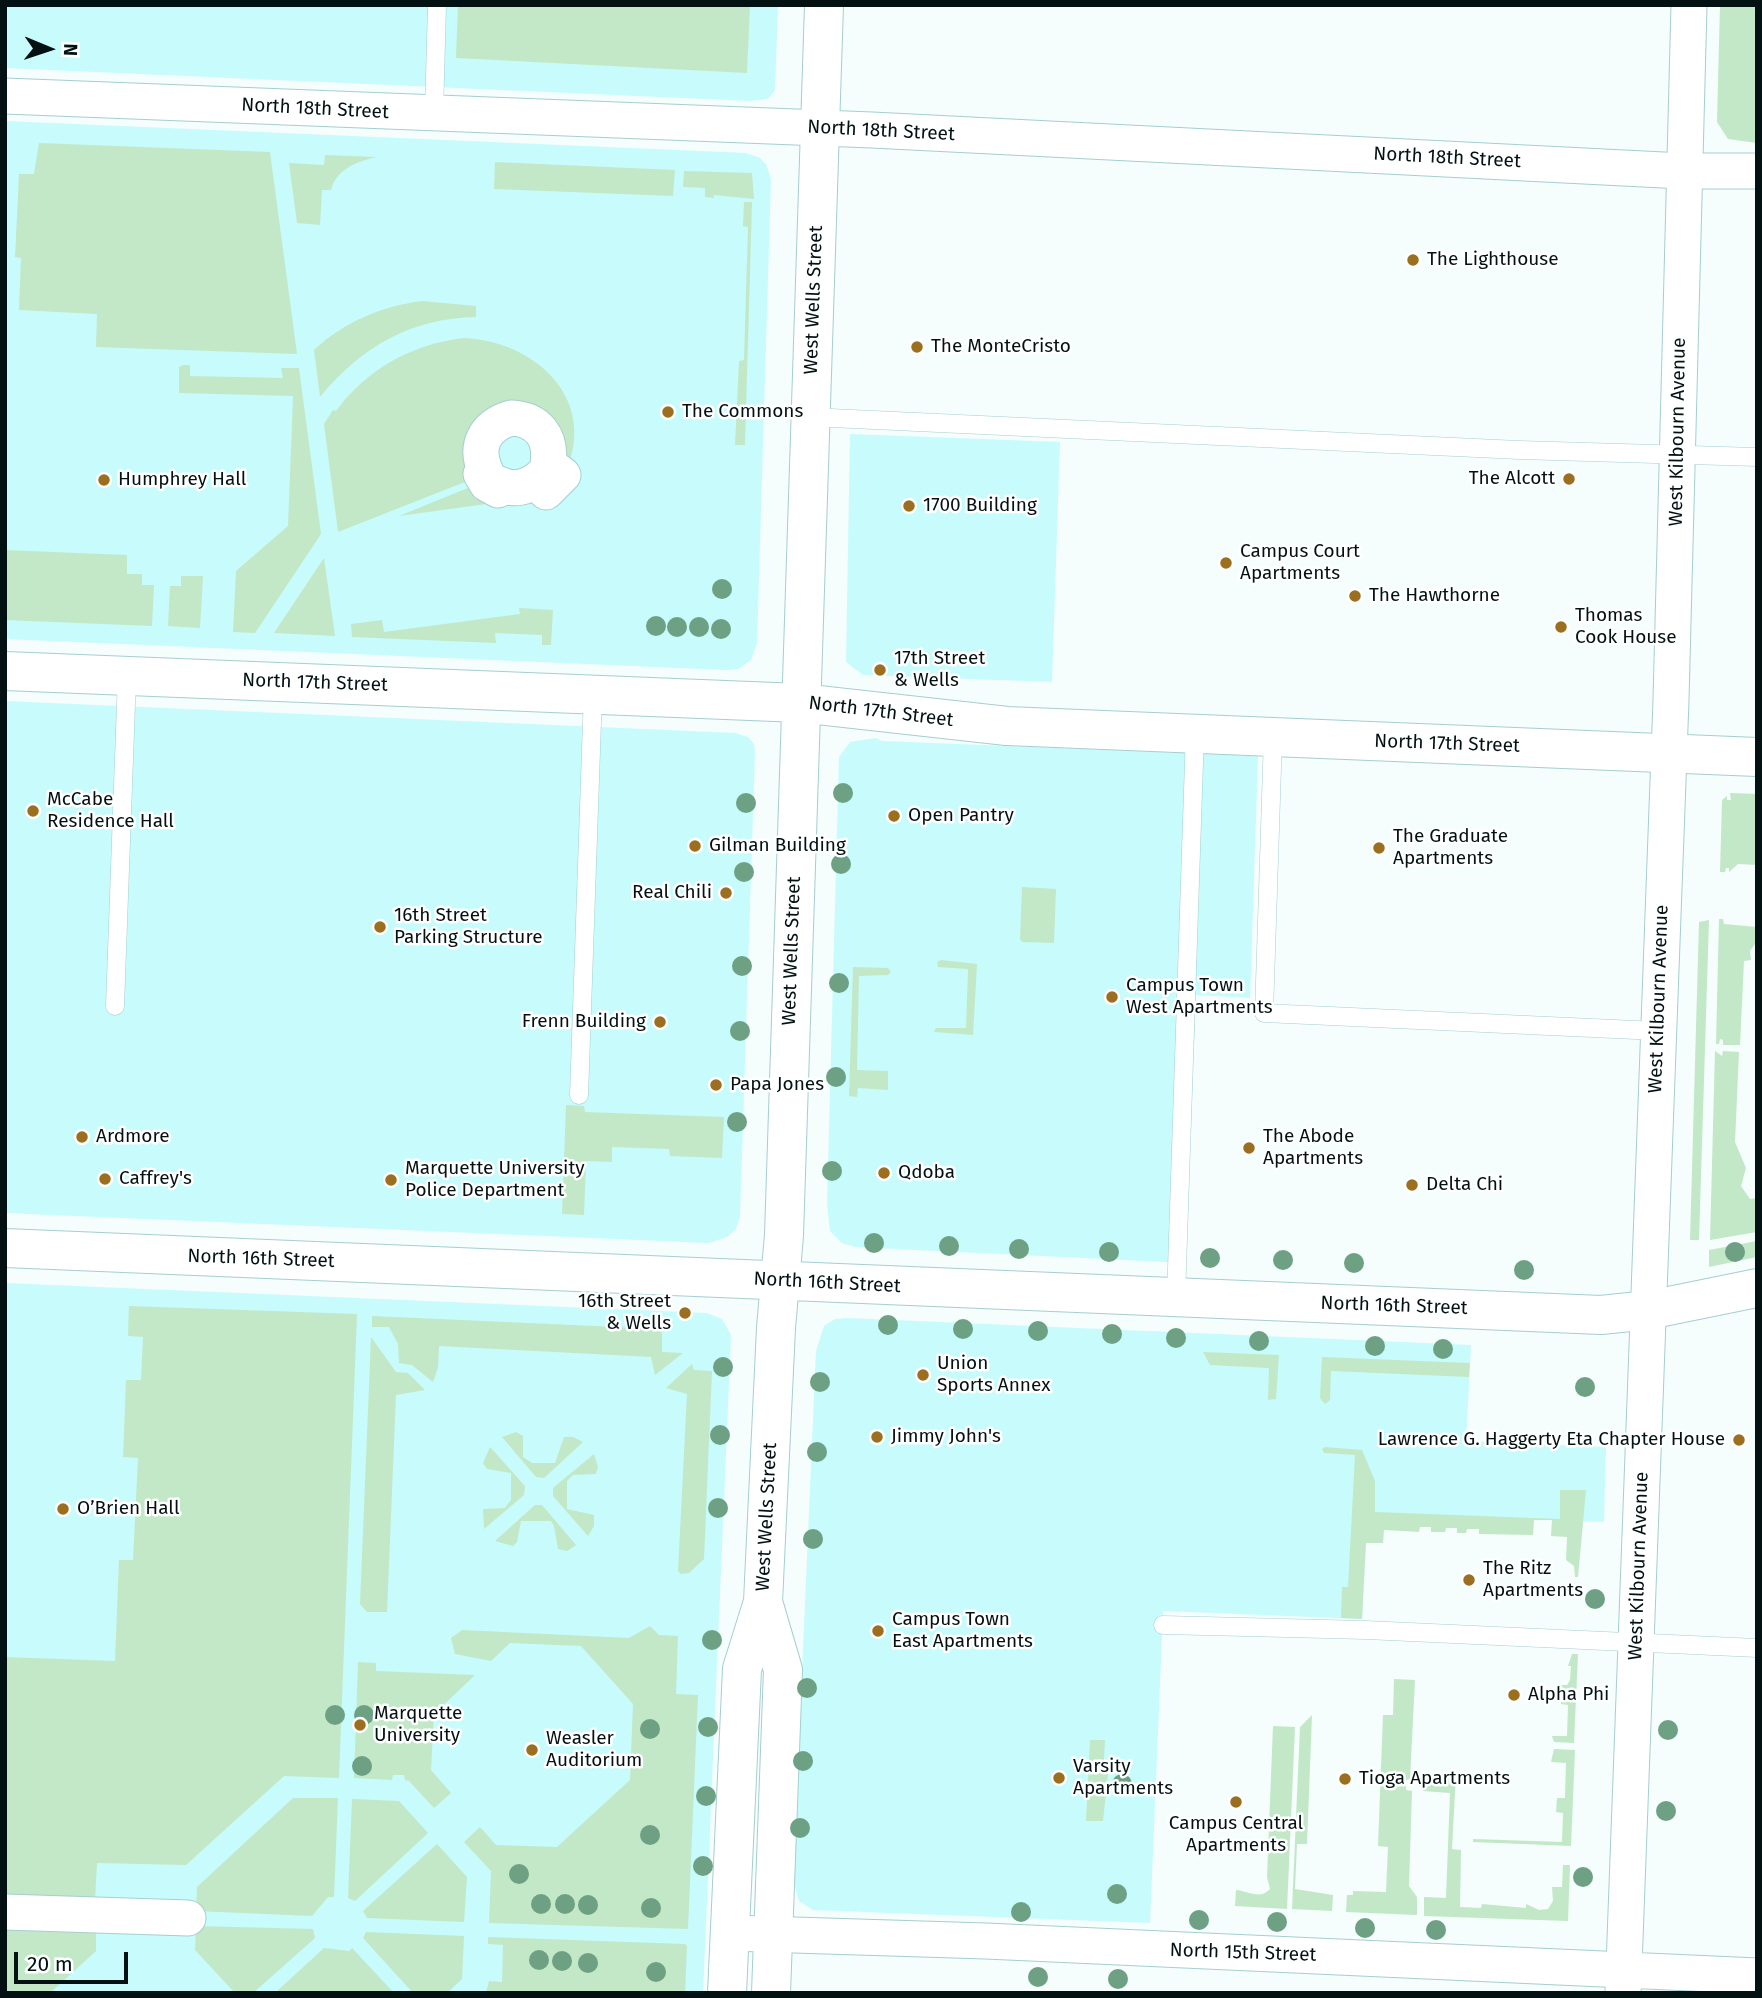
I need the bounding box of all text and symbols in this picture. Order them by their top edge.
north arrow [14,14,84,84]
text: N [59,43,82,56]
street label: North 18th Street [241,94,389,124]
street label: North 18th Street [807,116,955,146]
street label: North 18th Street [1373,143,1521,173]
street label: West Wells Street [800,225,828,375]
place label: The Lighthouse [1427,249,1559,271]
marker: The Lighthouse [1405,252,1421,268]
place label: The MonteCristo [931,336,1071,358]
street label: West Kilbourn Avenue [1665,337,1691,527]
marker: The MonteCristo [909,339,925,355]
place label: The Commons [682,401,803,423]
marker: The Commons [660,404,676,420]
place label: The Alcott [1469,468,1555,490]
place label: Humphrey Hall [118,469,246,491]
marker: The Alcott [1561,471,1577,487]
marker: Humphrey Hall [96,472,112,488]
place label: 1700 Building [923,495,1037,517]
marker: 1700 Building [901,498,917,514]
place label: Campus Court Apartments [1240,541,1360,585]
marker: Campus Court Apartments [1218,555,1234,571]
place label: The Hawthorne [1369,585,1500,607]
marker: The Hawthorne [1347,588,1363,604]
place label: Thomas Cook House [1575,605,1677,649]
marker: Thomas Cook House [1553,619,1569,635]
place label: 17th Street & Wells [894,648,985,692]
marker: 17th Street & Wells [872,662,888,678]
street label: North 17th Street [242,669,388,697]
street label: North 17th Street [807,692,955,732]
street label: North 17th Street [1374,730,1520,758]
place label: McCabe Residence Hall [47,789,174,833]
marker: McCabe Residence Hall [25,803,41,819]
place label: Open Pantry [908,805,1014,827]
marker: Open Pantry [886,808,902,824]
place label: The Graduate Apartments [1393,826,1508,870]
place label: Gilman Building [709,835,846,857]
marker: Gilman Building [687,838,703,854]
marker: The Graduate Apartments [1371,840,1387,856]
street label: West Wells Street [778,876,806,1026]
place label: Real Chili [632,882,712,904]
marker: Real Chili [718,885,734,901]
street label: West Kilbourn Avenue [1644,904,1674,1094]
place label: 16th Street Parking Structure [394,905,543,949]
marker: 16th Street Parking Structure [372,919,388,935]
place label: Campus Town West Apartments [1126,975,1273,1019]
marker: Campus Town West Apartments [1104,989,1120,1005]
place label: Frenn Building [522,1011,646,1033]
marker: Frenn Building [652,1014,668,1030]
place label: Papa Jones [730,1074,824,1096]
marker: Papa Jones [708,1077,724,1093]
place label: Ardmore [96,1126,170,1148]
place label: The Abode Apartments [1263,1126,1363,1170]
marker: Ardmore [74,1129,90,1145]
marker: The Abode Apartments [1241,1140,1257,1156]
place label: Marquette University Police Department [405,1158,585,1202]
place label: Qdoba [898,1162,955,1184]
marker: Qdoba [876,1165,892,1181]
place label: Caffrey's [119,1168,192,1190]
marker: Caffrey's [97,1171,113,1187]
marker: Marquette University Police Department [383,1172,399,1188]
place label: Delta Chi [1426,1174,1503,1196]
marker: Delta Chi [1404,1177,1420,1193]
street label: North 16th Street [187,1245,335,1273]
street label: North 16th Street [753,1268,901,1298]
place label: 16th Street & Wells [578,1291,671,1335]
street label: North 16th Street [1320,1292,1468,1320]
marker: 16th Street & Wells [677,1305,693,1321]
place label: Union Sports Annex [937,1353,1050,1397]
marker: Union Sports Annex [915,1367,931,1383]
place label: Jimmy John's [891,1426,1001,1448]
marker: Jimmy John's [869,1429,885,1445]
place label: Lawrence G. Haggerty Eta Chapter House [1378,1429,1725,1451]
marker: Lawrence G. Haggerty Eta Chapter House [1731,1432,1747,1448]
street label: West Wells Street [752,1442,782,1592]
street label: West Kilbourn Avenue [1624,1471,1654,1661]
place label: O’Brien Hall [77,1498,179,1520]
marker: O’Brien Hall [55,1501,71,1517]
place label: The Ritz Apartments [1483,1558,1583,1602]
marker: The Ritz Apartments [1461,1572,1477,1588]
place label: Campus Town East Apartments [892,1609,1033,1653]
marker: Campus Town East Apartments [870,1623,886,1639]
place label: Alpha Phi [1528,1684,1609,1706]
marker: Alpha Phi [1506,1687,1522,1703]
place label: Marquette University [374,1703,462,1747]
marker: Marquette University [352,1717,368,1733]
place label: Weasler Auditorium [546,1728,642,1772]
marker: Weasler Auditorium [524,1742,540,1758]
place label: Varsity Apartments [1073,1756,1173,1800]
place label: Tioga Apartments [1359,1768,1510,1790]
marker: Varsity Apartments [1051,1770,1067,1786]
marker: Tioga Apartments [1337,1771,1353,1787]
marker: Campus Central Apartments [1228,1794,1244,1810]
place label: Campus Central Apartments [1169,1813,1303,1857]
scale bar [18,1938,131,1982]
street label: North 15th Street [1169,1939,1317,1967]
text: 20 m [27,1951,73,1977]

